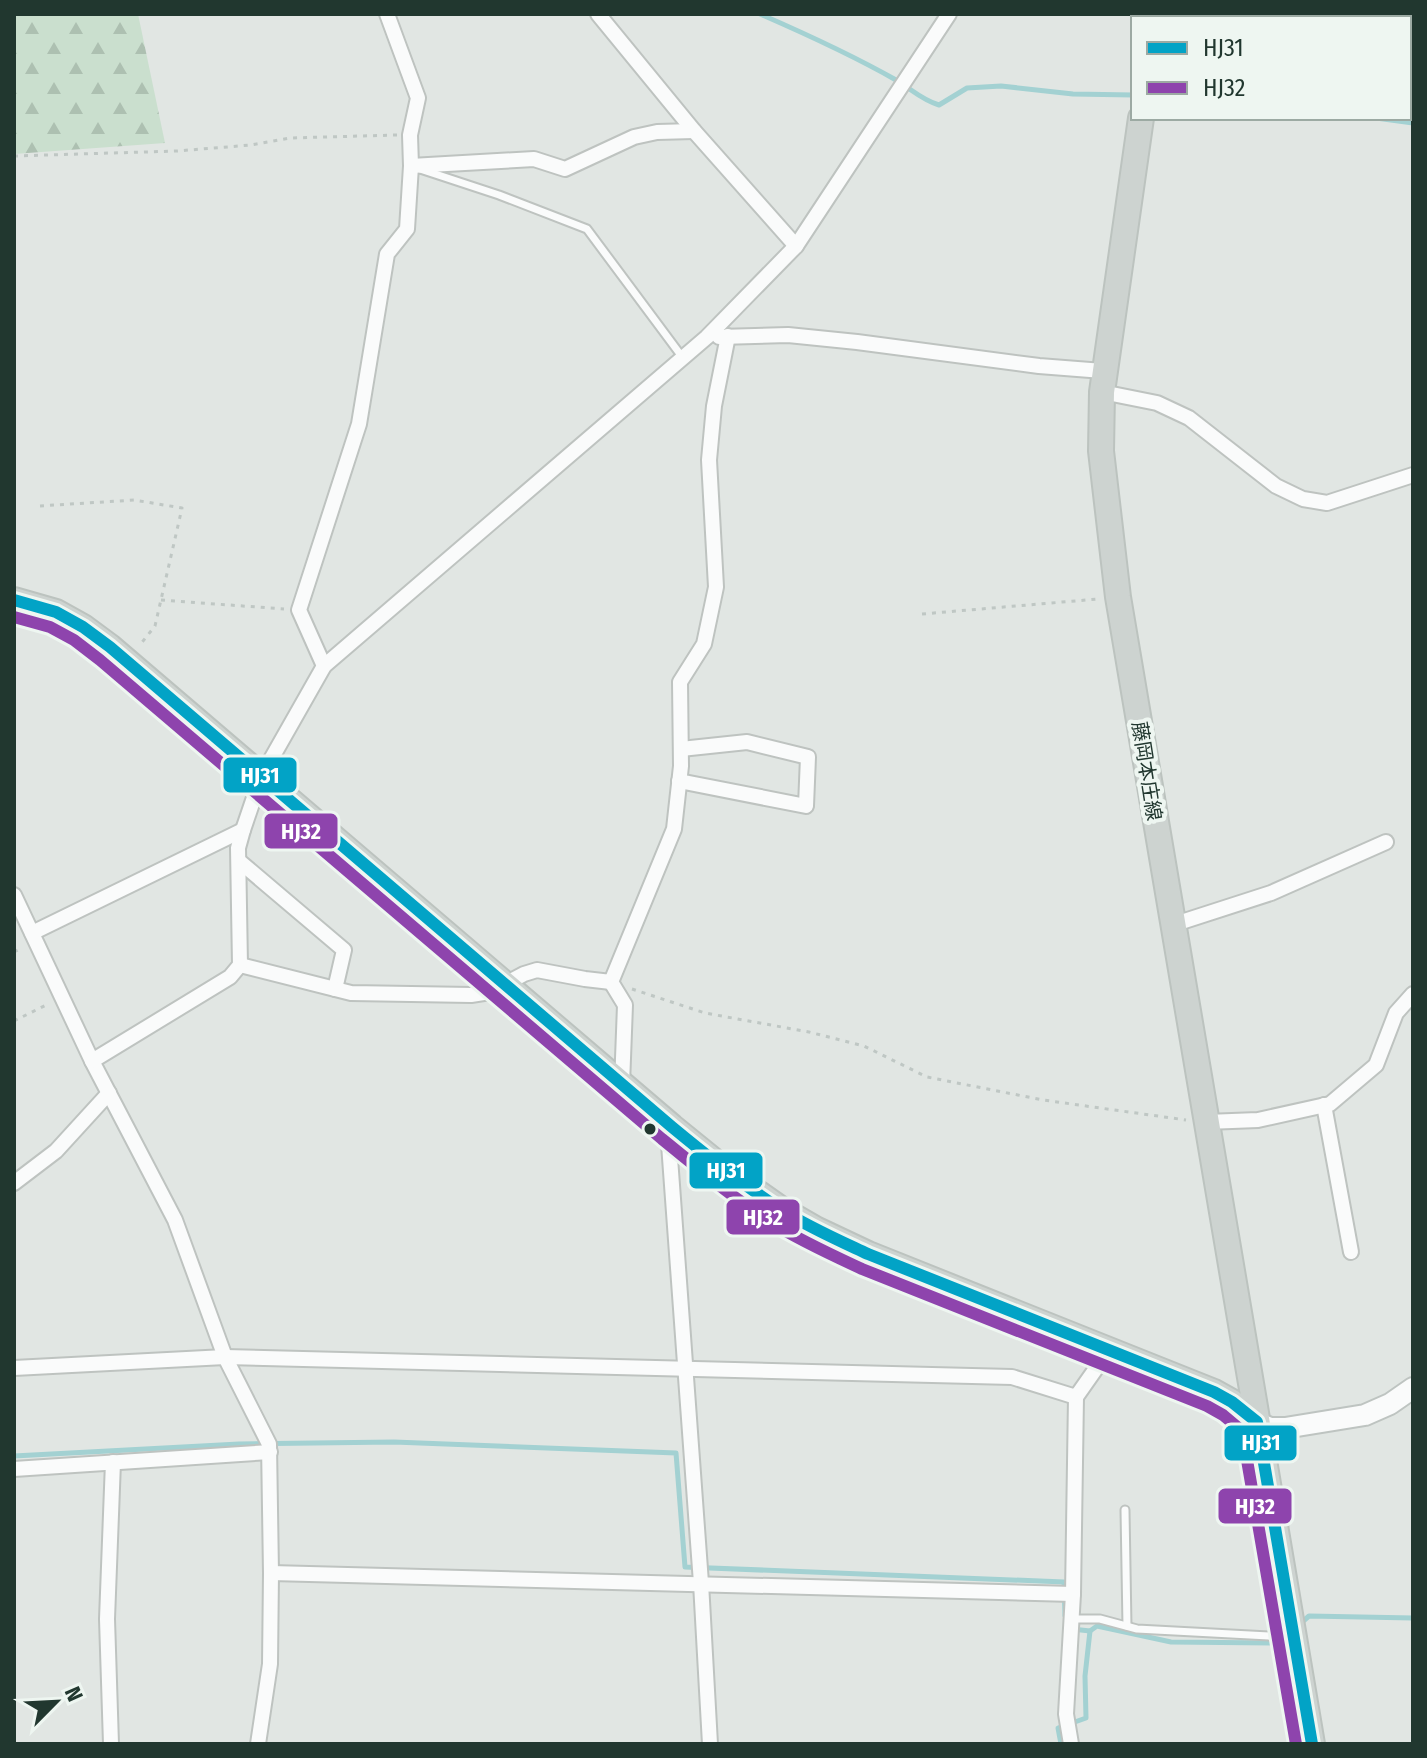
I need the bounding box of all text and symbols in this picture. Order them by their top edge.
legend [1131,16,1411,120]
text: HJ31 [1203,34,1244,62]
text: HJ32 [1203,74,1245,102]
street label: 藤岡本庄線 [1127,720,1167,822]
line badge: HJ31 [222,756,298,794]
text: HJ31 [241,762,279,789]
line badge: HJ32 [263,812,339,850]
text: HJ32 [281,818,321,845]
unlabelled marker [642,1121,658,1137]
line badge: HJ31 [688,1151,764,1190]
text: HJ31 [707,1157,745,1184]
line badge: HJ32 [725,1198,801,1236]
text: HJ32 [743,1204,783,1231]
line badge: HJ31 [1223,1424,1298,1462]
text: HJ31 [1242,1429,1280,1456]
line badge: HJ32 [1217,1487,1293,1525]
text: HJ32 [1235,1493,1275,1520]
north arrow [16,1662,96,1742]
text: N [59,1683,89,1706]

